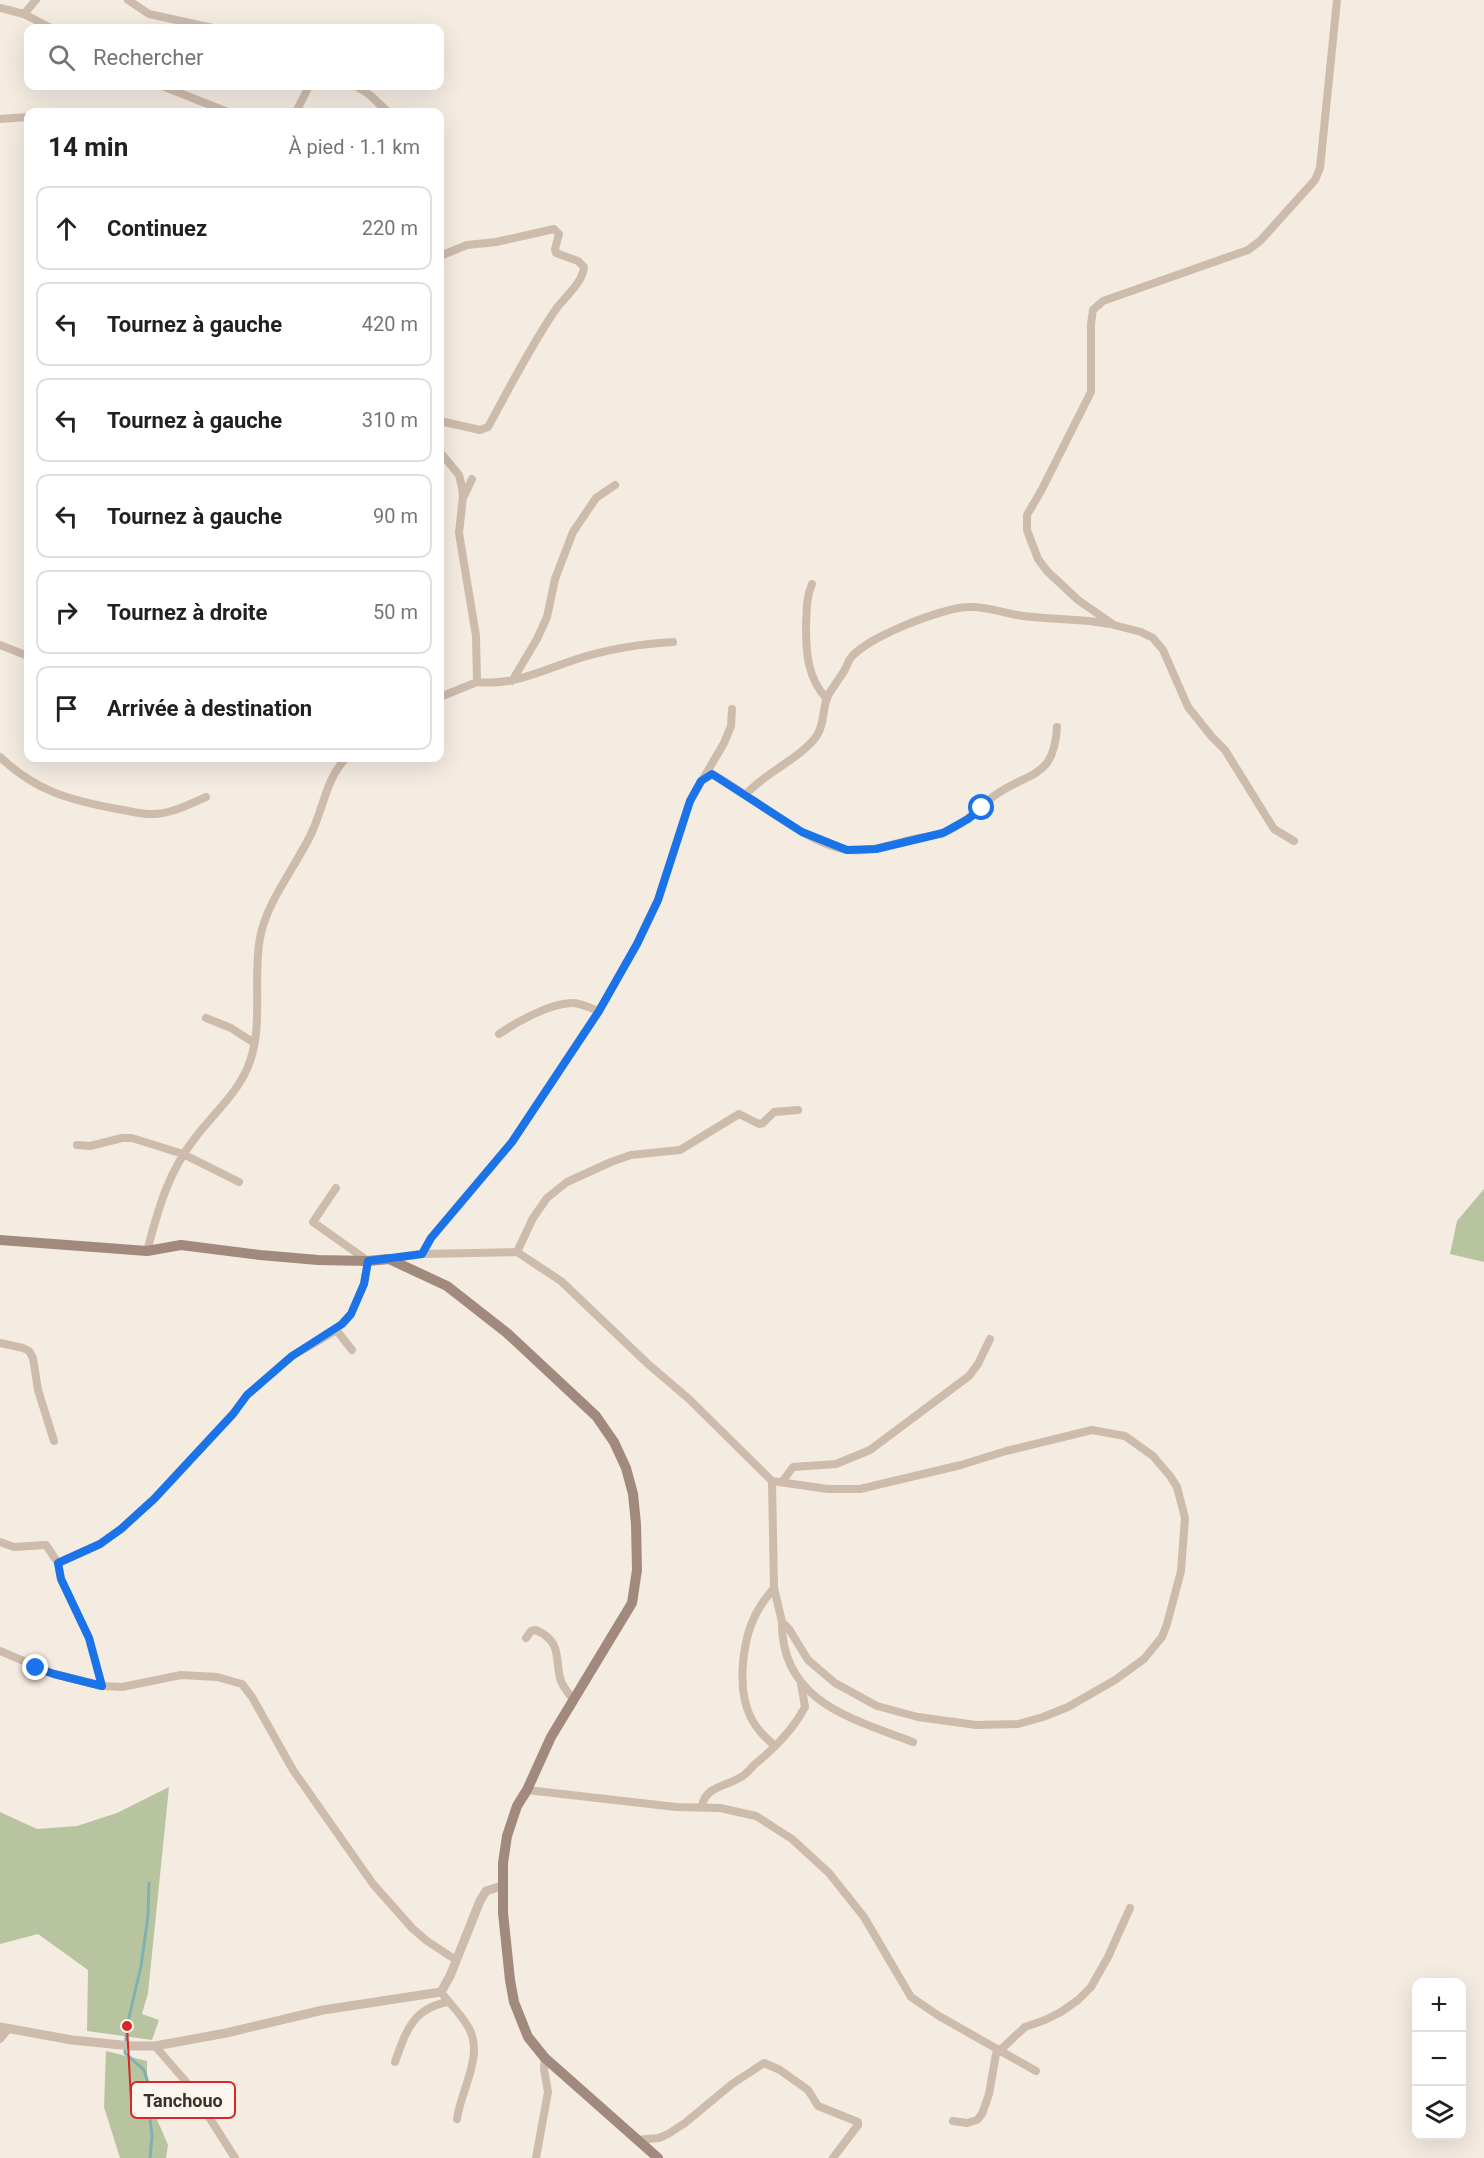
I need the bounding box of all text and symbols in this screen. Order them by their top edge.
search box [24,24,444,90]
icon: search [45,41,78,74]
text: Rechercher [93,45,204,70]
text: 14 min [48,132,128,162]
text: À pied · 1.1 km [288,135,420,159]
icon: ahead [50,212,83,245]
text: Continuez [107,216,207,241]
text: 220 m [362,216,418,240]
icon: left [50,308,83,341]
text: Tournez à gauche [107,312,282,337]
text: 420 m [362,312,418,336]
icon: left [50,404,83,437]
text: Tournez à gauche [107,408,282,433]
text: 310 m [362,408,418,432]
icon: left [50,500,83,533]
text: Tournez à gauche [107,504,282,529]
text: 90 m [373,504,418,528]
icon: right [50,596,83,629]
text: Tournez à droite [107,600,267,625]
text: 50 m [373,600,418,624]
icon: arrive [50,692,83,725]
text: Arrivée à destination [107,696,312,721]
route start [968,794,994,820]
route end [22,1654,48,1680]
map controls [1412,1978,1466,2140]
button: + [1412,1978,1466,2032]
button: − [1412,2032,1466,2086]
callout: Tanchouo [131,2082,235,2118]
button: layers [1412,2086,1466,2140]
text: Tanchouo [143,2090,223,2111]

